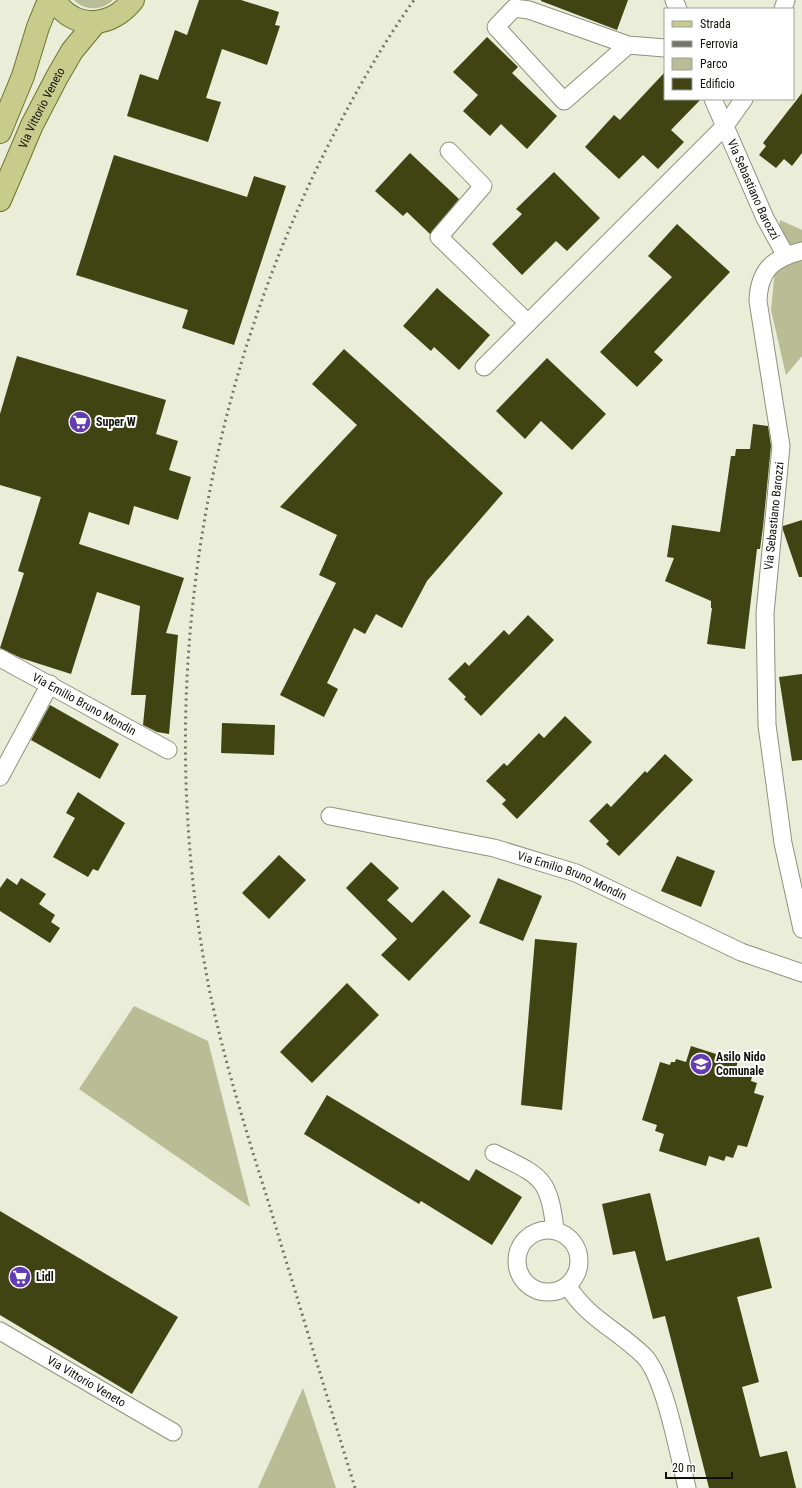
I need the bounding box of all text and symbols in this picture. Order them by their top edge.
legend [664,8,794,100]
text: Strada [700,17,731,31]
text: Ferrovia [700,37,738,51]
text: Parco [700,57,727,71]
street label: Via Vittorio Veneto [16,65,68,151]
text: Edificio [700,77,735,91]
street label: Via Sebastiano Barozzi [724,137,783,242]
supermarket icon: Super W [67,409,93,435]
place label: Super W [96,415,136,429]
street label: Via Sebastiano Barozzi [761,461,787,571]
street label: Via Emilio Bruno Mondin [30,670,139,738]
street label: Via Emilio Bruno Mondin [516,849,629,903]
place label: Asilo Nido Comunale [716,1050,766,1078]
school or university icon: Asilo Nido Comunale [688,1051,714,1077]
supermarket icon: Lidl [7,1264,33,1290]
place label: Lidl [36,1270,54,1284]
street label: Via Vittorio Veneto [45,1353,128,1410]
scale bar [666,1454,732,1480]
text: 20 m [672,1461,696,1475]

